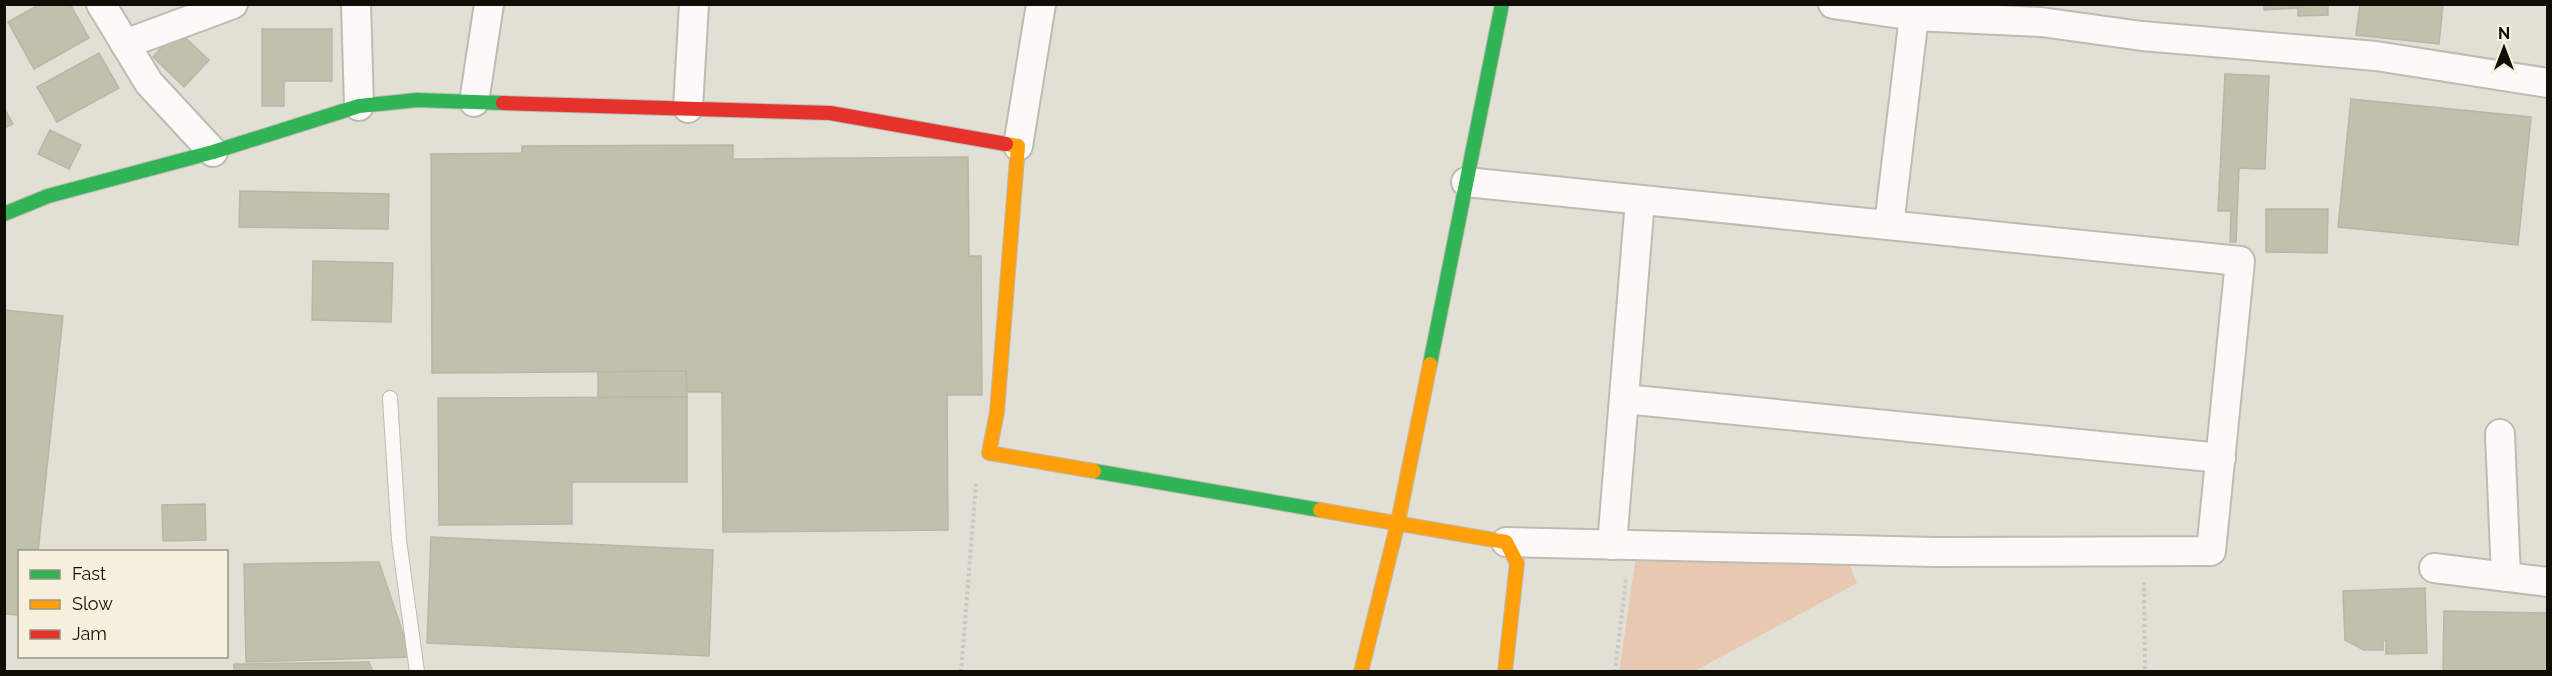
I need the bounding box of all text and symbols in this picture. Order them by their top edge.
north arrow [2474,18,2534,78]
text: N [2498,24,2510,43]
legend [18,550,228,658]
text: Fast [72,563,106,584]
text: Slow [72,593,113,614]
text: Jam [72,623,107,644]

